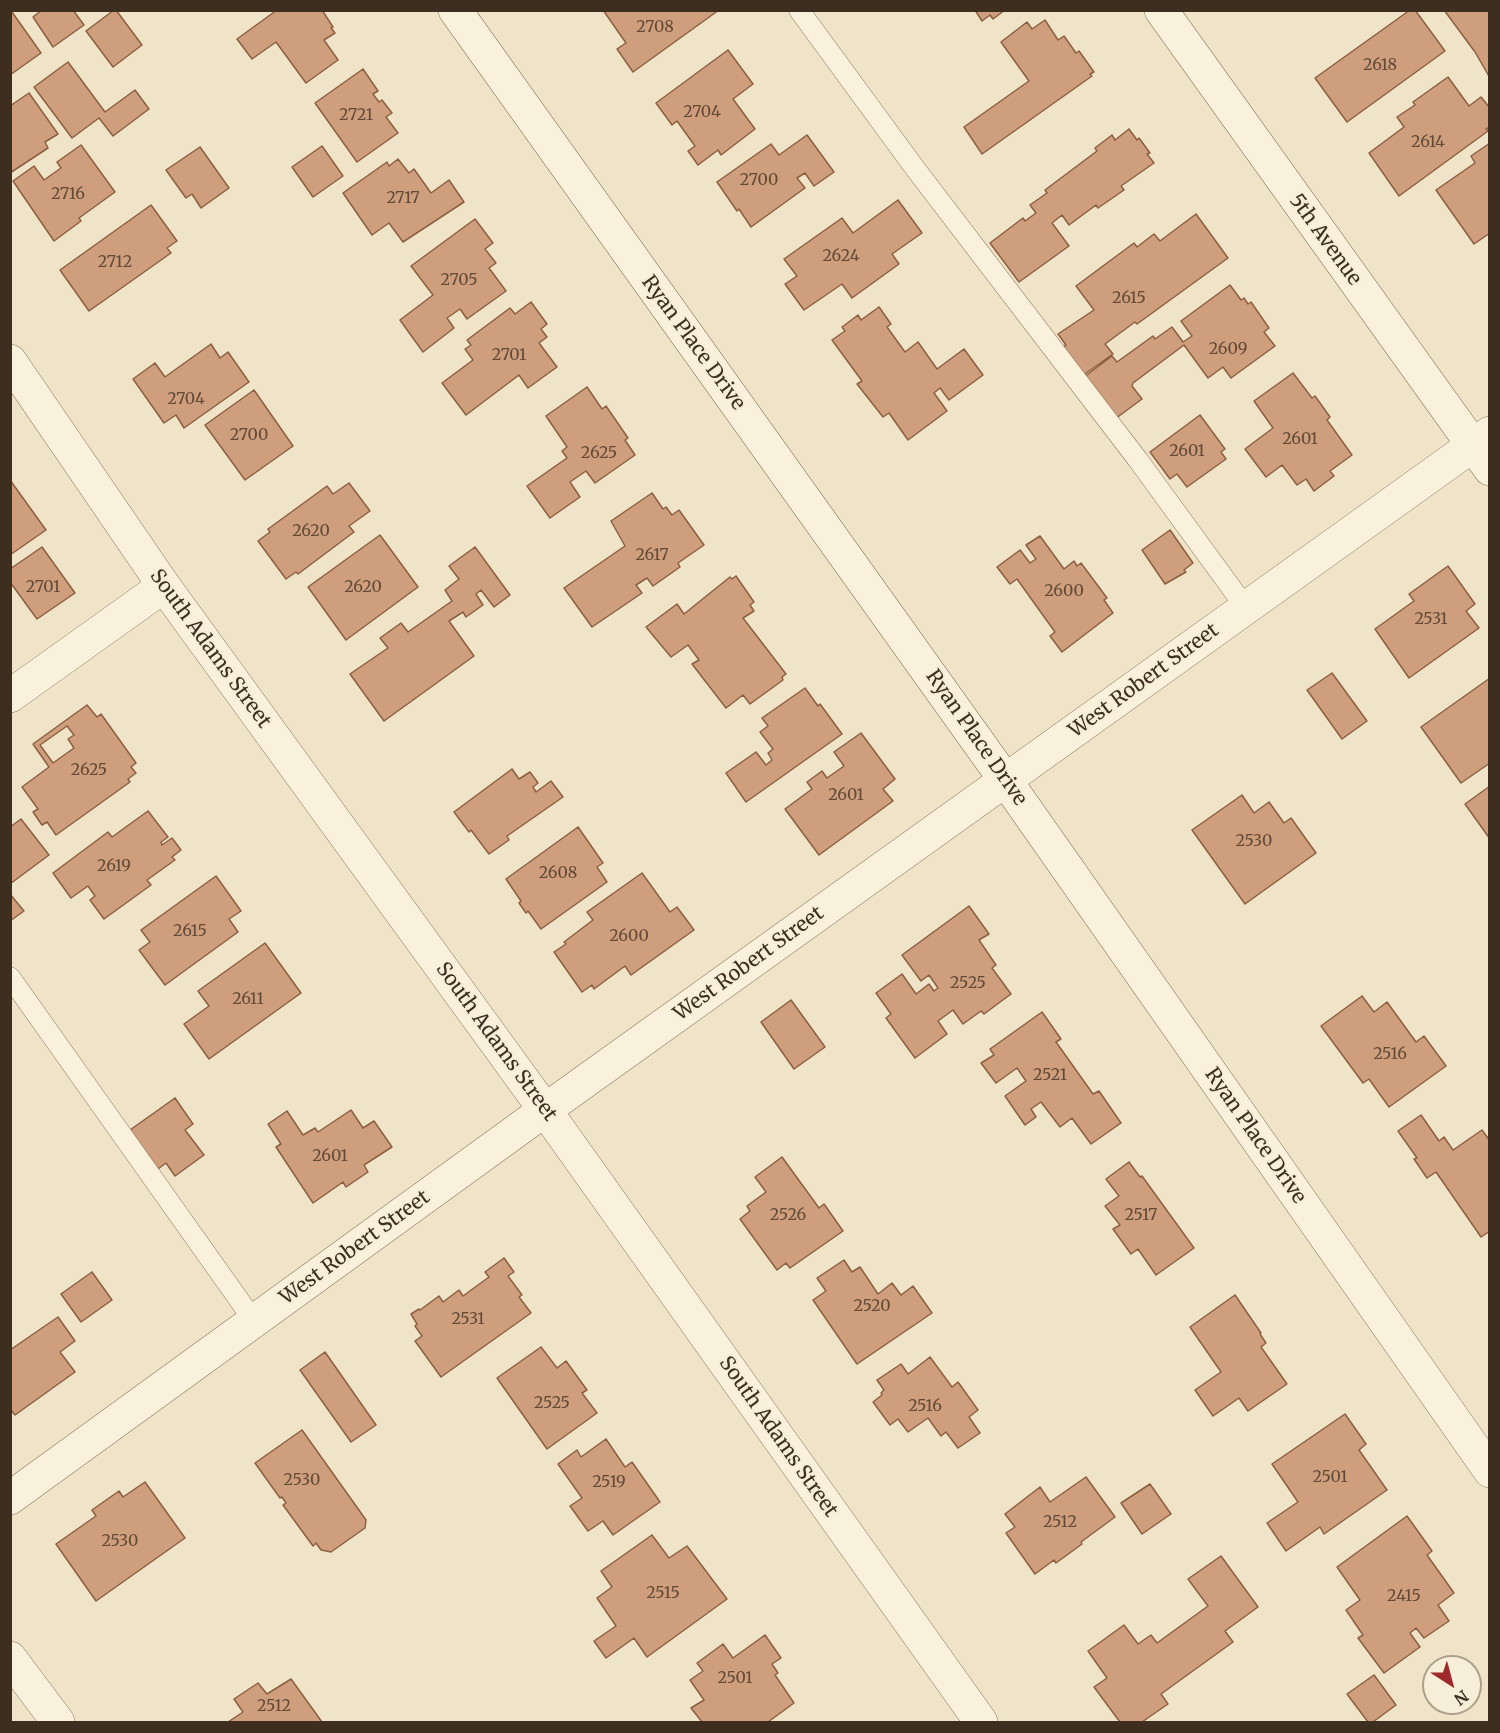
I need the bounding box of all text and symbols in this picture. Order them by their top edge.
house number: 2708 [636,17,674,37]
house number: 2618 [1363,55,1397,75]
house number: 2704 [683,102,721,122]
house number: 2721 [339,105,373,125]
house number: 2614 [1411,132,1445,152]
house number: 2700 [740,170,778,190]
house number: 2716 [51,184,85,204]
house number: 2717 [386,188,420,208]
street label: 5th Avenue [1284,190,1366,290]
house number: 2624 [822,246,860,266]
house number: 2712 [98,252,132,272]
house number: 2705 [441,270,477,290]
street label: Ryan Place Drive [636,271,750,415]
house number: 2615 [1112,288,1146,308]
house number: 2609 [1209,339,1247,359]
house number: 2701 [492,345,526,365]
house number: 2704 [167,389,205,409]
house number: 2700 [230,425,268,445]
house number: 2601 [1282,429,1318,449]
house number: 2601 [1169,441,1205,461]
house number: 2625 [581,443,617,463]
house number: 2620 [292,521,330,541]
house number: 2617 [635,545,669,565]
street label: South Adams Street [144,565,276,733]
house number: 2701 [26,577,60,597]
house number: 2620 [344,577,382,597]
house number: 2600 [1044,581,1084,601]
house number: 2531 [1414,609,1448,629]
street label: West Robert Street [1064,619,1224,743]
street label: Ryan Place Drive [920,665,1032,811]
house number: 2625 [71,760,107,780]
house number: 2601 [828,785,864,805]
house number: 2530 [1236,831,1272,851]
house number: 2619 [97,856,131,876]
house number: 2608 [539,863,577,883]
street label: West Robert Street [669,902,829,1026]
house number: 2615 [173,921,207,941]
house number: 2600 [609,926,649,946]
street label: South Adams Street [430,958,562,1126]
house number: 2525 [950,973,986,993]
house number: 2611 [232,989,264,1009]
house number: 2516 [1373,1044,1407,1064]
street label: Ryan Place Drive [1199,1063,1311,1209]
house number: 2521 [1033,1065,1067,1085]
house number: 2601 [312,1146,348,1166]
street label: West Robert Street [275,1186,435,1310]
house number: 2526 [770,1205,806,1225]
house number: 2517 [1125,1205,1157,1225]
house number: 2520 [853,1296,891,1316]
house number: 2531 [451,1309,485,1329]
street label: South Adams Street [714,1352,842,1522]
house number: 2525 [534,1393,570,1413]
house number: 2516 [908,1396,942,1416]
house number: 2501 [1313,1467,1347,1487]
house number: 2530 [284,1470,320,1490]
house number: 2519 [592,1472,626,1492]
house number: 2512 [1043,1512,1077,1532]
house number: 2530 [102,1531,138,1551]
house number: 2515 [646,1583,680,1603]
house number: 2415 [1387,1586,1421,1606]
north arrow [1422,1655,1482,1715]
house number: 2501 [718,1668,752,1688]
text: N [1450,1686,1472,1710]
house number: 2512 [257,1696,291,1716]

